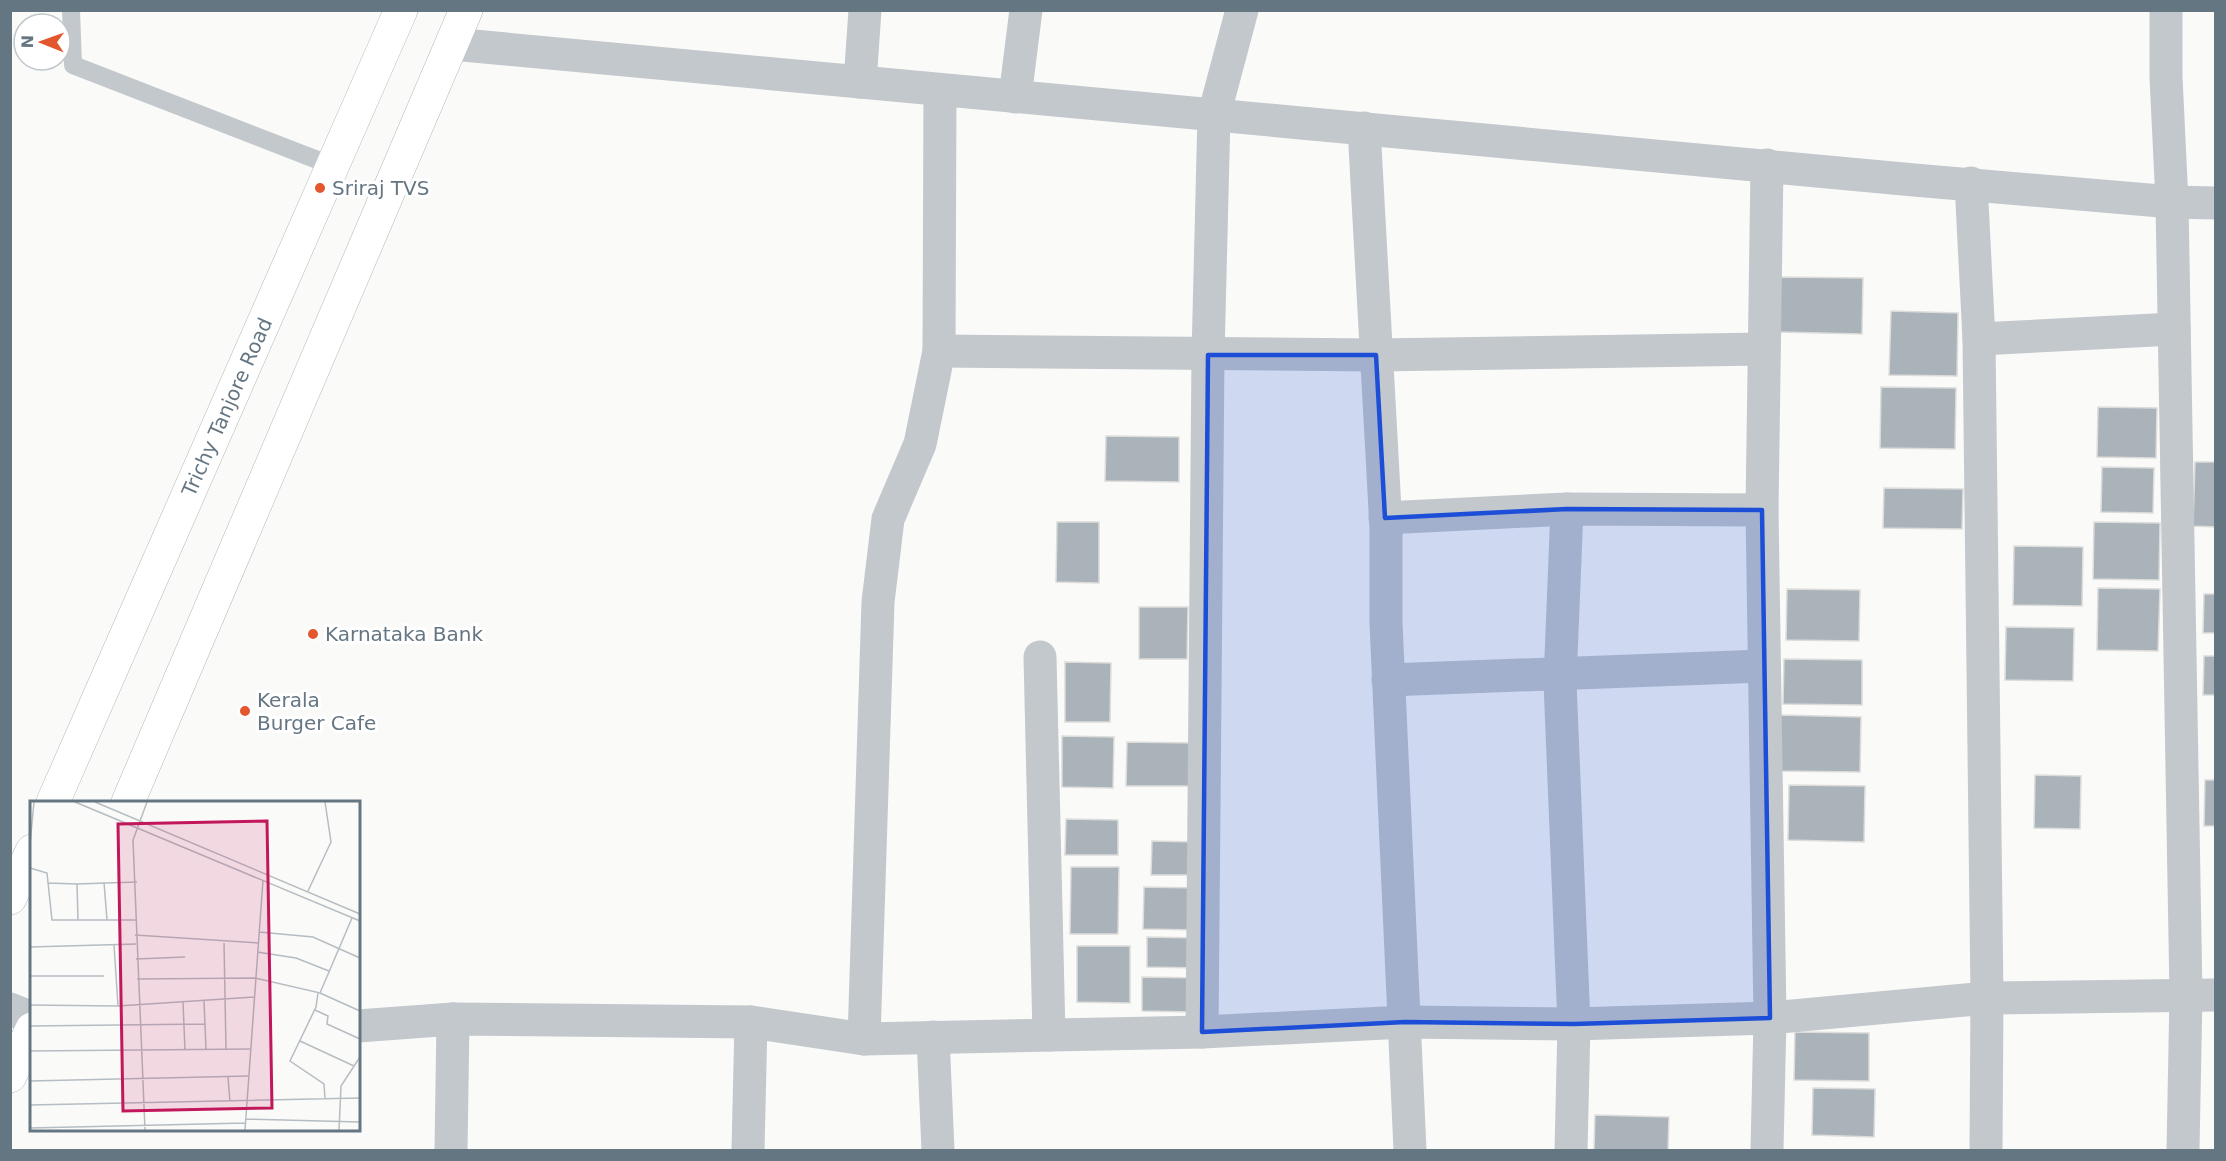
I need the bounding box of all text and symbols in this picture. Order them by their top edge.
north arrow [12,12,72,72]
text: N [18,35,37,49]
place label: Sriraj TVS [332,176,429,200]
marker: Sriraj TVS [313,181,327,195]
street label: Trichy Tanjore Road [176,314,277,501]
place label: Karnataka Bank [325,622,483,646]
marker: Karnataka Bank [306,627,320,641]
place label: Kerala Burger Cafe [257,688,376,735]
marker: Kerala Burger Cafe [238,704,252,718]
inset map [30,801,360,1131]

